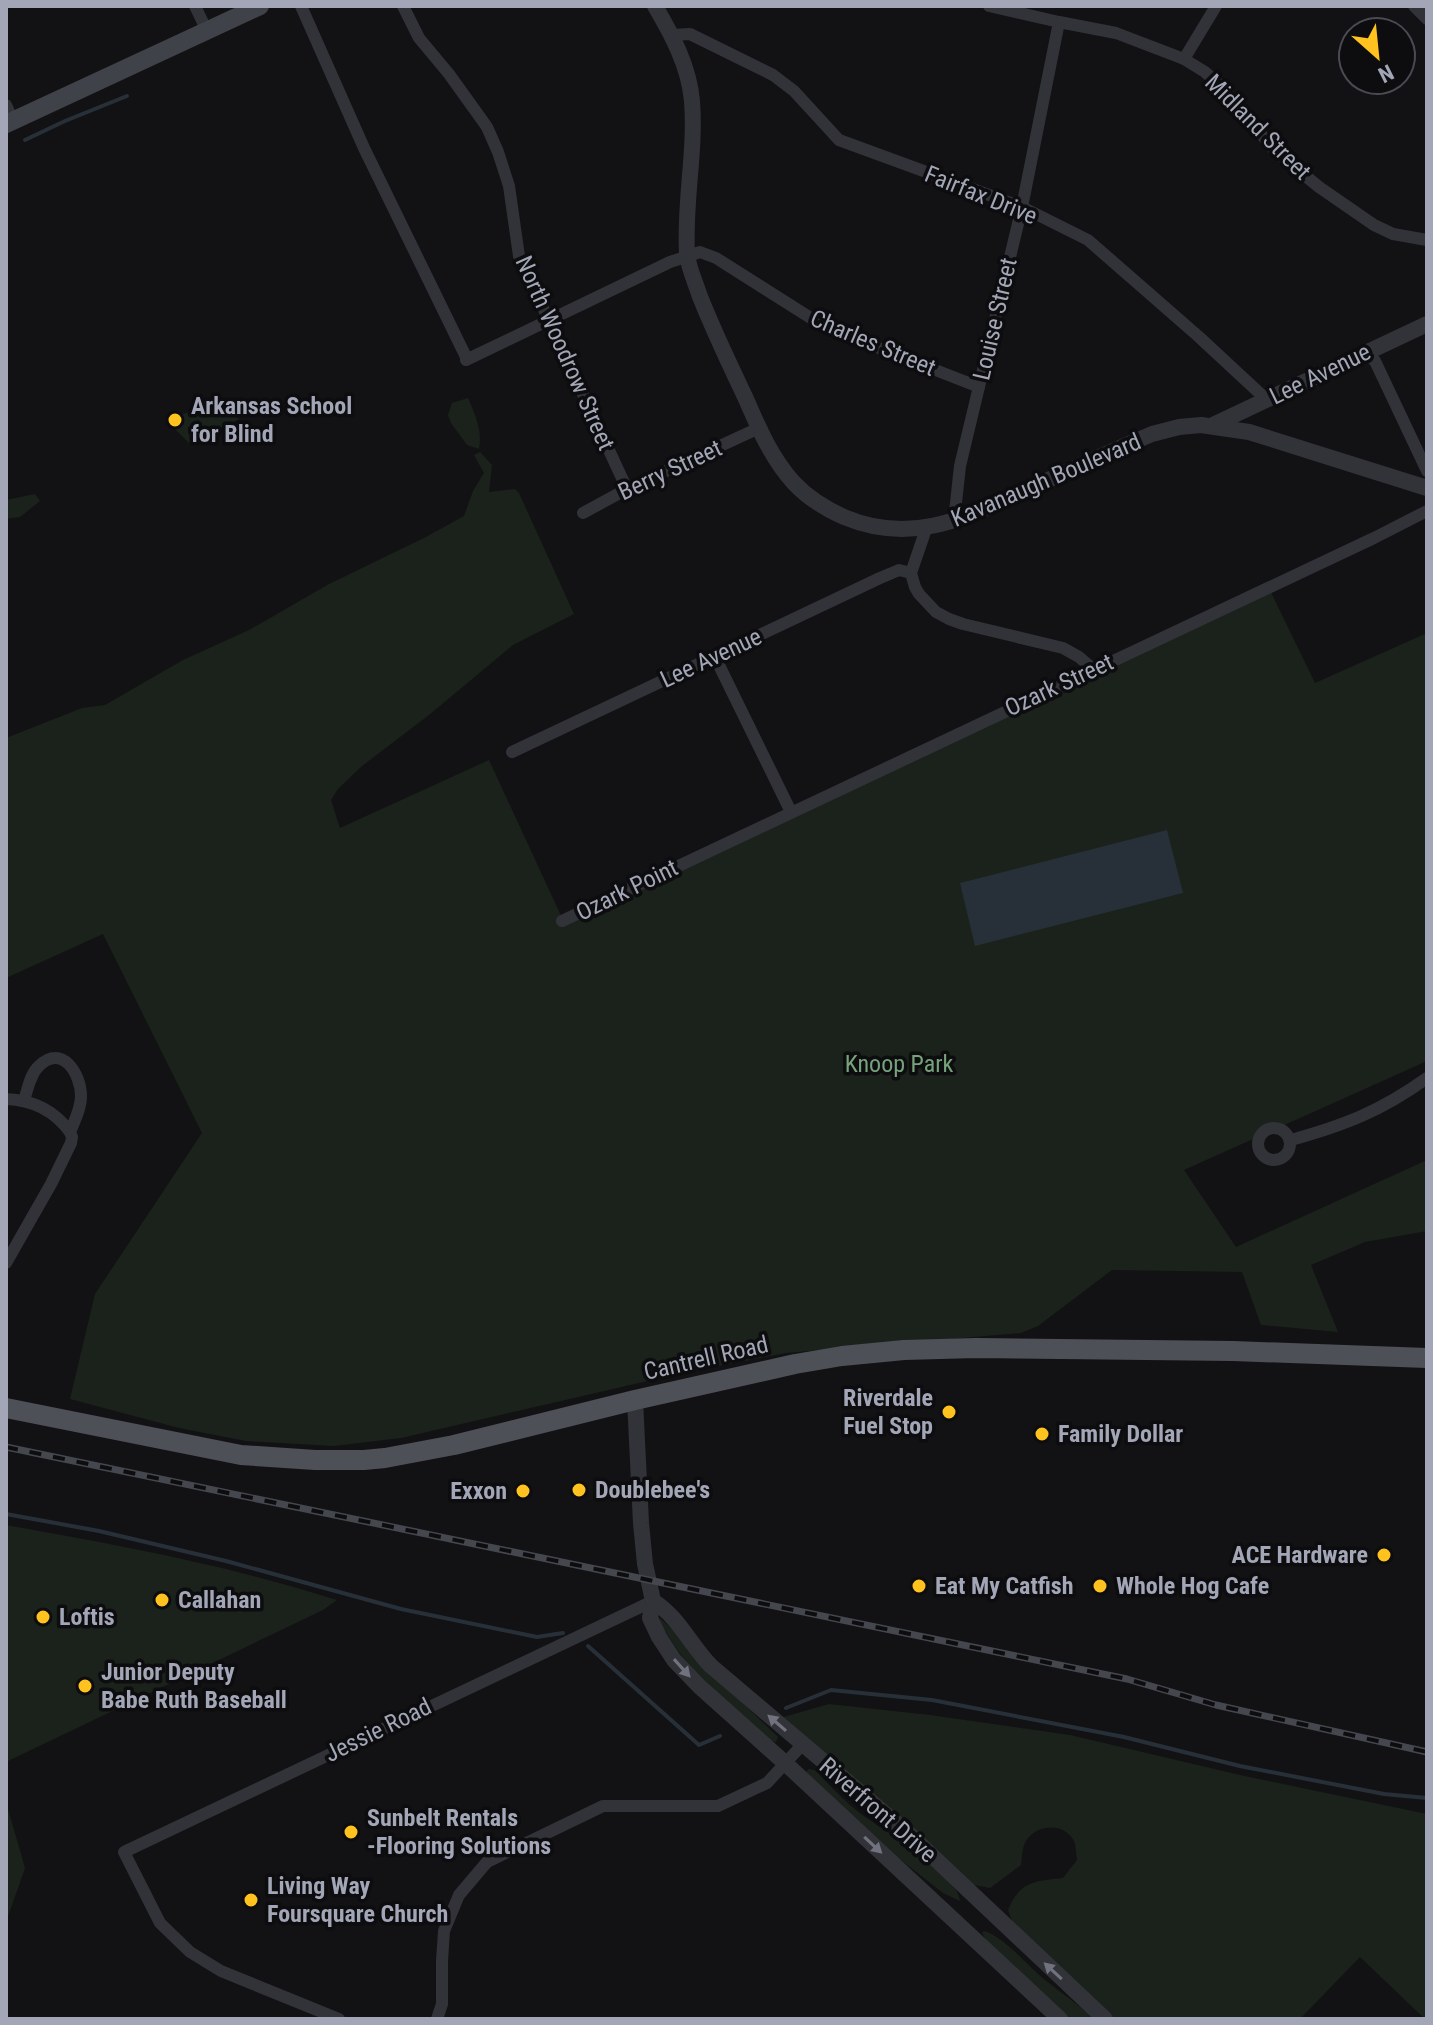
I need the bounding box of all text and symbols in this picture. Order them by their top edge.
north arrow [1337,16,1417,96]
text: N [1374,59,1398,88]
street label: Midland Street [1199,68,1317,186]
street label: Fairfax Drive [921,160,1041,230]
street label: North Woodrow Street [510,252,620,454]
street label: Louise Street [967,255,1023,383]
street label: Charles Street [806,304,940,382]
street label: Lee Avenue [1265,338,1375,410]
place label: Arkansas School for Blind [191,392,352,448]
marker: Arkansas School for Blind [166,411,184,429]
street label: Kavanaugh Boulevard [947,427,1145,533]
street label: Berry Street [614,434,726,506]
street label: Lee Avenue [656,622,766,694]
street label: Ozark Street [1000,648,1118,722]
street label: Ozark Point [572,853,682,927]
park label: Knoop Park [845,1050,954,1078]
street label: Cantrell Road [641,1330,771,1386]
place label: Riverdale Fuel Stop [843,1384,933,1440]
marker: Riverdale Fuel Stop [940,1403,958,1421]
place label: Family Dollar [1058,1420,1183,1448]
marker: Family Dollar [1033,1425,1051,1443]
place label: Doublebee's [595,1476,710,1504]
place label: Exxon [450,1477,507,1505]
marker: Doublebee's [570,1481,588,1499]
marker: Exxon [514,1482,532,1500]
place label: ACE Hardware [1232,1541,1368,1569]
marker: ACE Hardware [1375,1546,1393,1564]
place label: Eat My Catfish [935,1572,1074,1600]
place label: Whole Hog Cafe [1116,1572,1269,1600]
marker: Eat My Catfish [910,1577,928,1595]
marker: Whole Hog Cafe [1091,1577,1109,1595]
place label: Callahan [178,1586,261,1614]
marker: Callahan [153,1591,171,1609]
place label: Loftis [59,1603,115,1631]
marker: Loftis [34,1608,52,1626]
place label: Junior Deputy Babe Ruth Baseball [101,1658,287,1714]
one-way arrow [673,1659,691,1678]
marker: Junior Deputy Babe Ruth Baseball [76,1677,94,1695]
street label: Jessie Road [320,1692,436,1768]
one-way arrow [767,1714,786,1732]
street label: Riverfront Drive [814,1752,942,1868]
place label: Sunbelt Rentals -Flooring Solutions [367,1804,551,1860]
marker: Sunbelt Rentals -Flooring Solutions [342,1823,360,1841]
one-way arrow [863,1835,882,1854]
place label: Living Way Foursquare Church [267,1872,448,1928]
marker: Living Way Foursquare Church [242,1891,260,1909]
one-way arrow [1044,1962,1063,1980]

